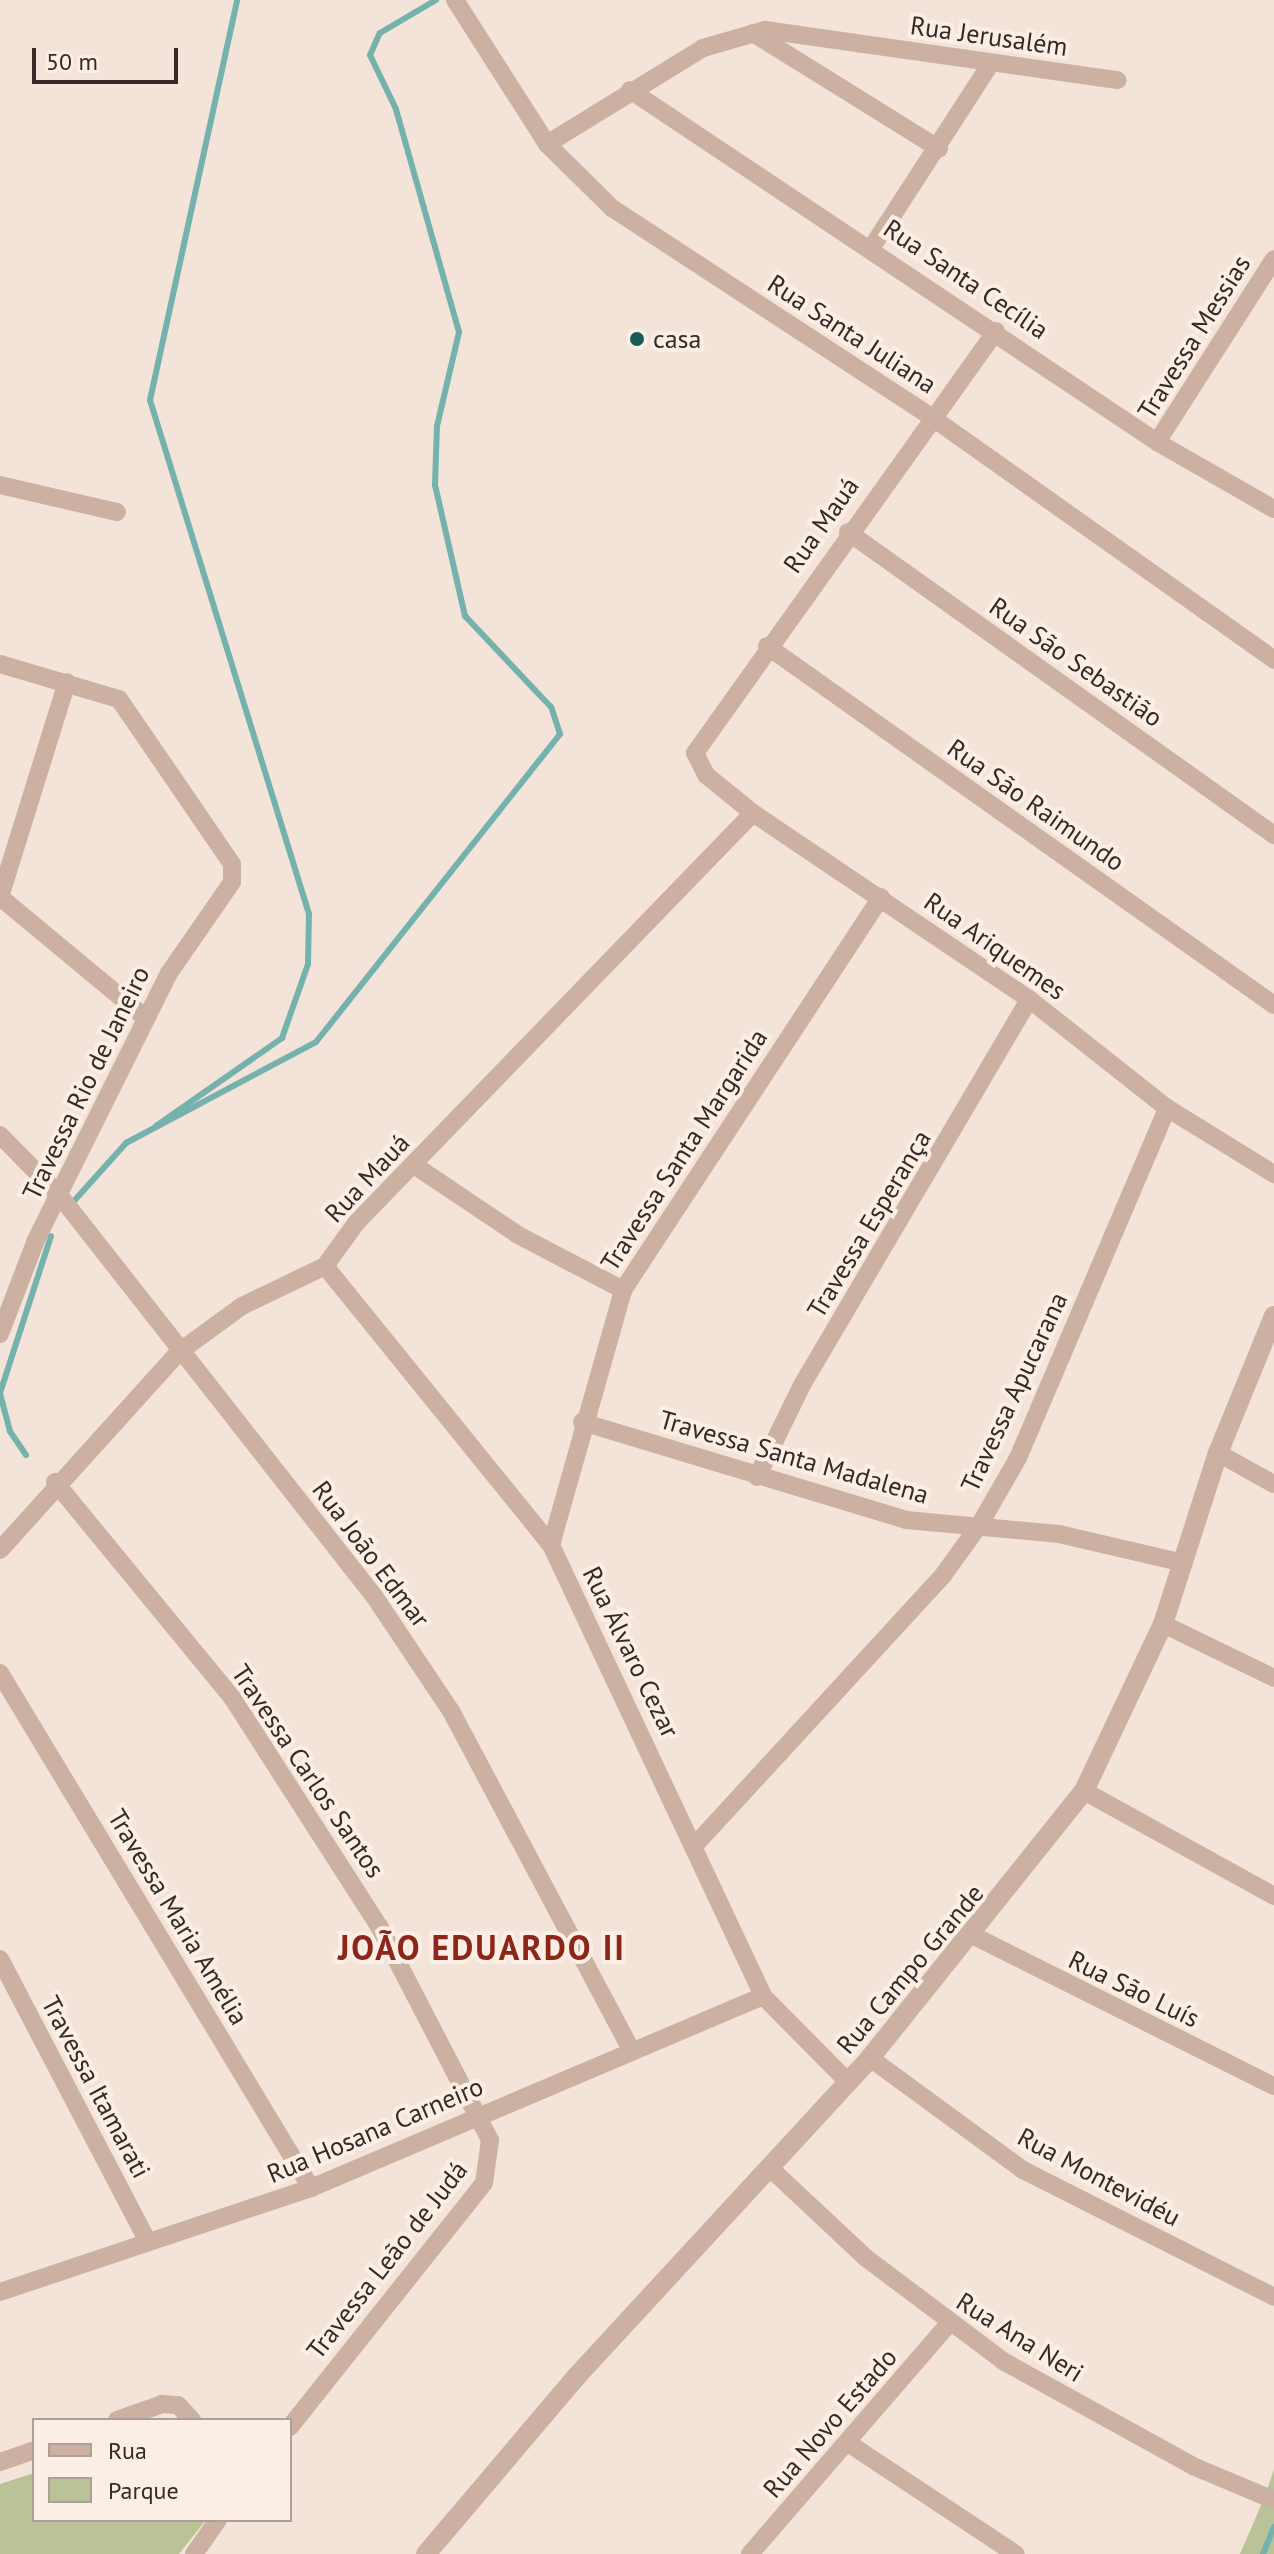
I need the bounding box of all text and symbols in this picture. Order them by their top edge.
street label: Rua Jerusalém [908,10,1070,62]
scale bar [36,32,182,82]
text: 50 m [46,46,98,77]
street label: Rua Santa Cecília [878,212,1054,346]
street label: Travessa Messias [1131,249,1257,425]
street label: Rua Santa Juliana [762,268,942,400]
place label: casa [653,323,701,355]
marker: casa [628,330,646,348]
street label: Rua Mauá [777,471,865,579]
street label: Rua São Sebastião [983,591,1169,733]
street label: Rua São Raimundo [941,732,1131,878]
street label: Rua Ariquemes [918,885,1072,1007]
street label: Travessa Rio de Janeiro [16,961,156,1205]
street label: Travessa Santa Margarida [594,1023,774,1277]
street label: Travessa Esperança [801,1125,937,1323]
street label: Rua Mauá [318,1127,416,1229]
street label: Travessa Apucarana [954,1287,1074,1497]
street label: Travessa Santa Madalena [656,1404,932,1510]
street label: Rua João Edmar [306,1475,436,1633]
street label: Rua Álvaro Cezar [576,1561,686,1743]
street label: Travessa Carlos Santos [225,1658,391,1884]
street label: Travessa Maria Amélia [101,1803,255,2031]
street label: Rua Campo Grande [830,1878,990,2060]
district label: JOÃO EDUARDO II [338,1928,626,1968]
street label: Rua São Luís [1064,1944,1204,2034]
street label: Travessa Itamarati [35,1991,157,2183]
street label: Rua Hosana Carneiro [262,2070,488,2190]
street label: Rua Montevidéu [1012,2121,1186,2233]
street label: Travessa Leão de Judá [300,2155,474,2365]
street label: Rua Ana Neri [950,2285,1090,2389]
street label: Rua Novo Estado [757,2342,903,2504]
legend [32,2418,292,2522]
text: Rua [108,2435,147,2466]
text: Parque [108,2475,179,2506]

